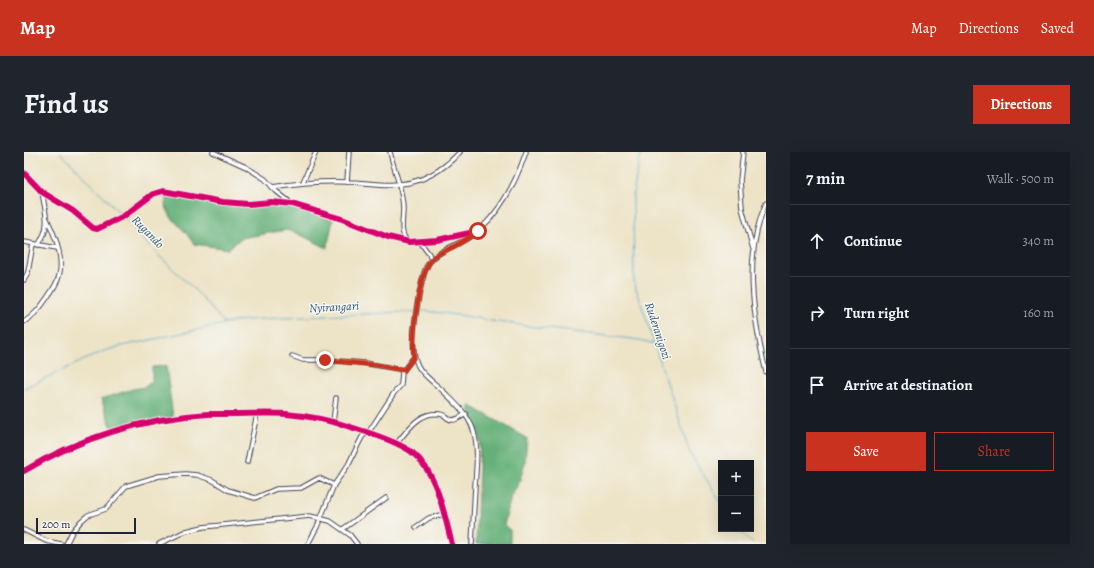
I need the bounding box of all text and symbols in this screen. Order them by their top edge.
text: Map [20,15,55,41]
text: Map [911,19,937,38]
text: Directions [959,19,1019,38]
text: Saved [1041,19,1074,38]
text: Find us [24,85,109,123]
button: Directions [973,85,1070,124]
text: 7 min [806,167,845,190]
text: Walk · 500 m [987,170,1054,187]
water label: Rugando [128,212,168,252]
route start [469,222,487,240]
icon: ahead [806,230,828,252]
text: Continue [844,231,902,251]
text: 340 m [1022,232,1054,249]
water label: Nyirangari [309,298,359,316]
water label: Ruderanigozi [641,300,675,362]
icon: right [806,302,828,324]
text: Turn right [844,303,909,323]
text: 160 m [1023,304,1054,321]
route end [316,351,334,369]
icon: arrive [806,374,828,396]
text: Arrive at destination [844,375,973,395]
button: Save [806,432,926,471]
button: Share [934,432,1054,471]
map controls [718,460,754,532]
button: + [718,460,754,496]
button: − [718,496,754,532]
scale bar [36,516,136,535]
text: 200 m [42,517,70,532]

